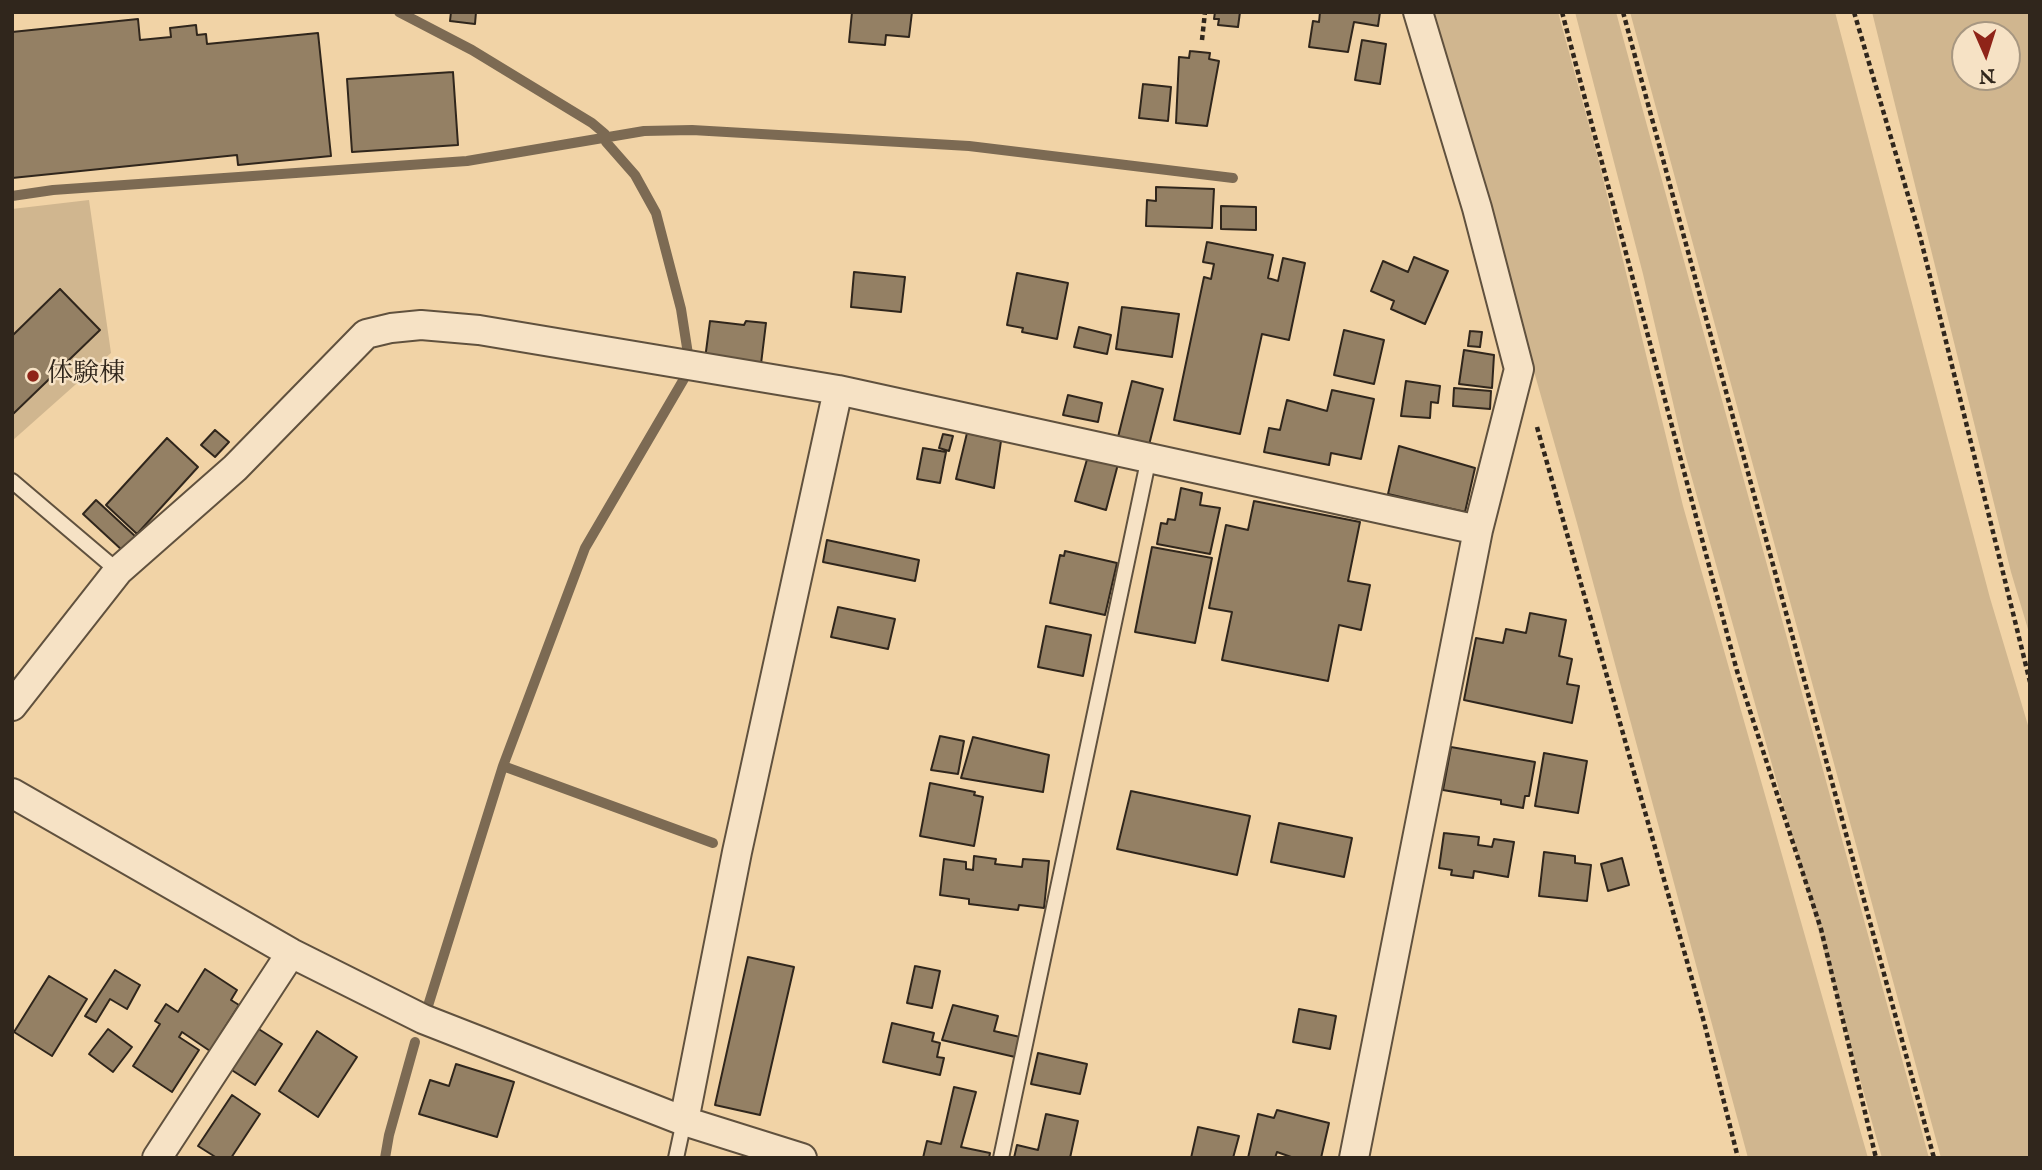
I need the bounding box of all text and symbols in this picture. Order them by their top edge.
north arrow [1951,21,2021,91]
text: N [1978,63,1996,87]
place label: 体験棟 [47,360,125,392]
marker: 体験棟 [25,368,41,384]

